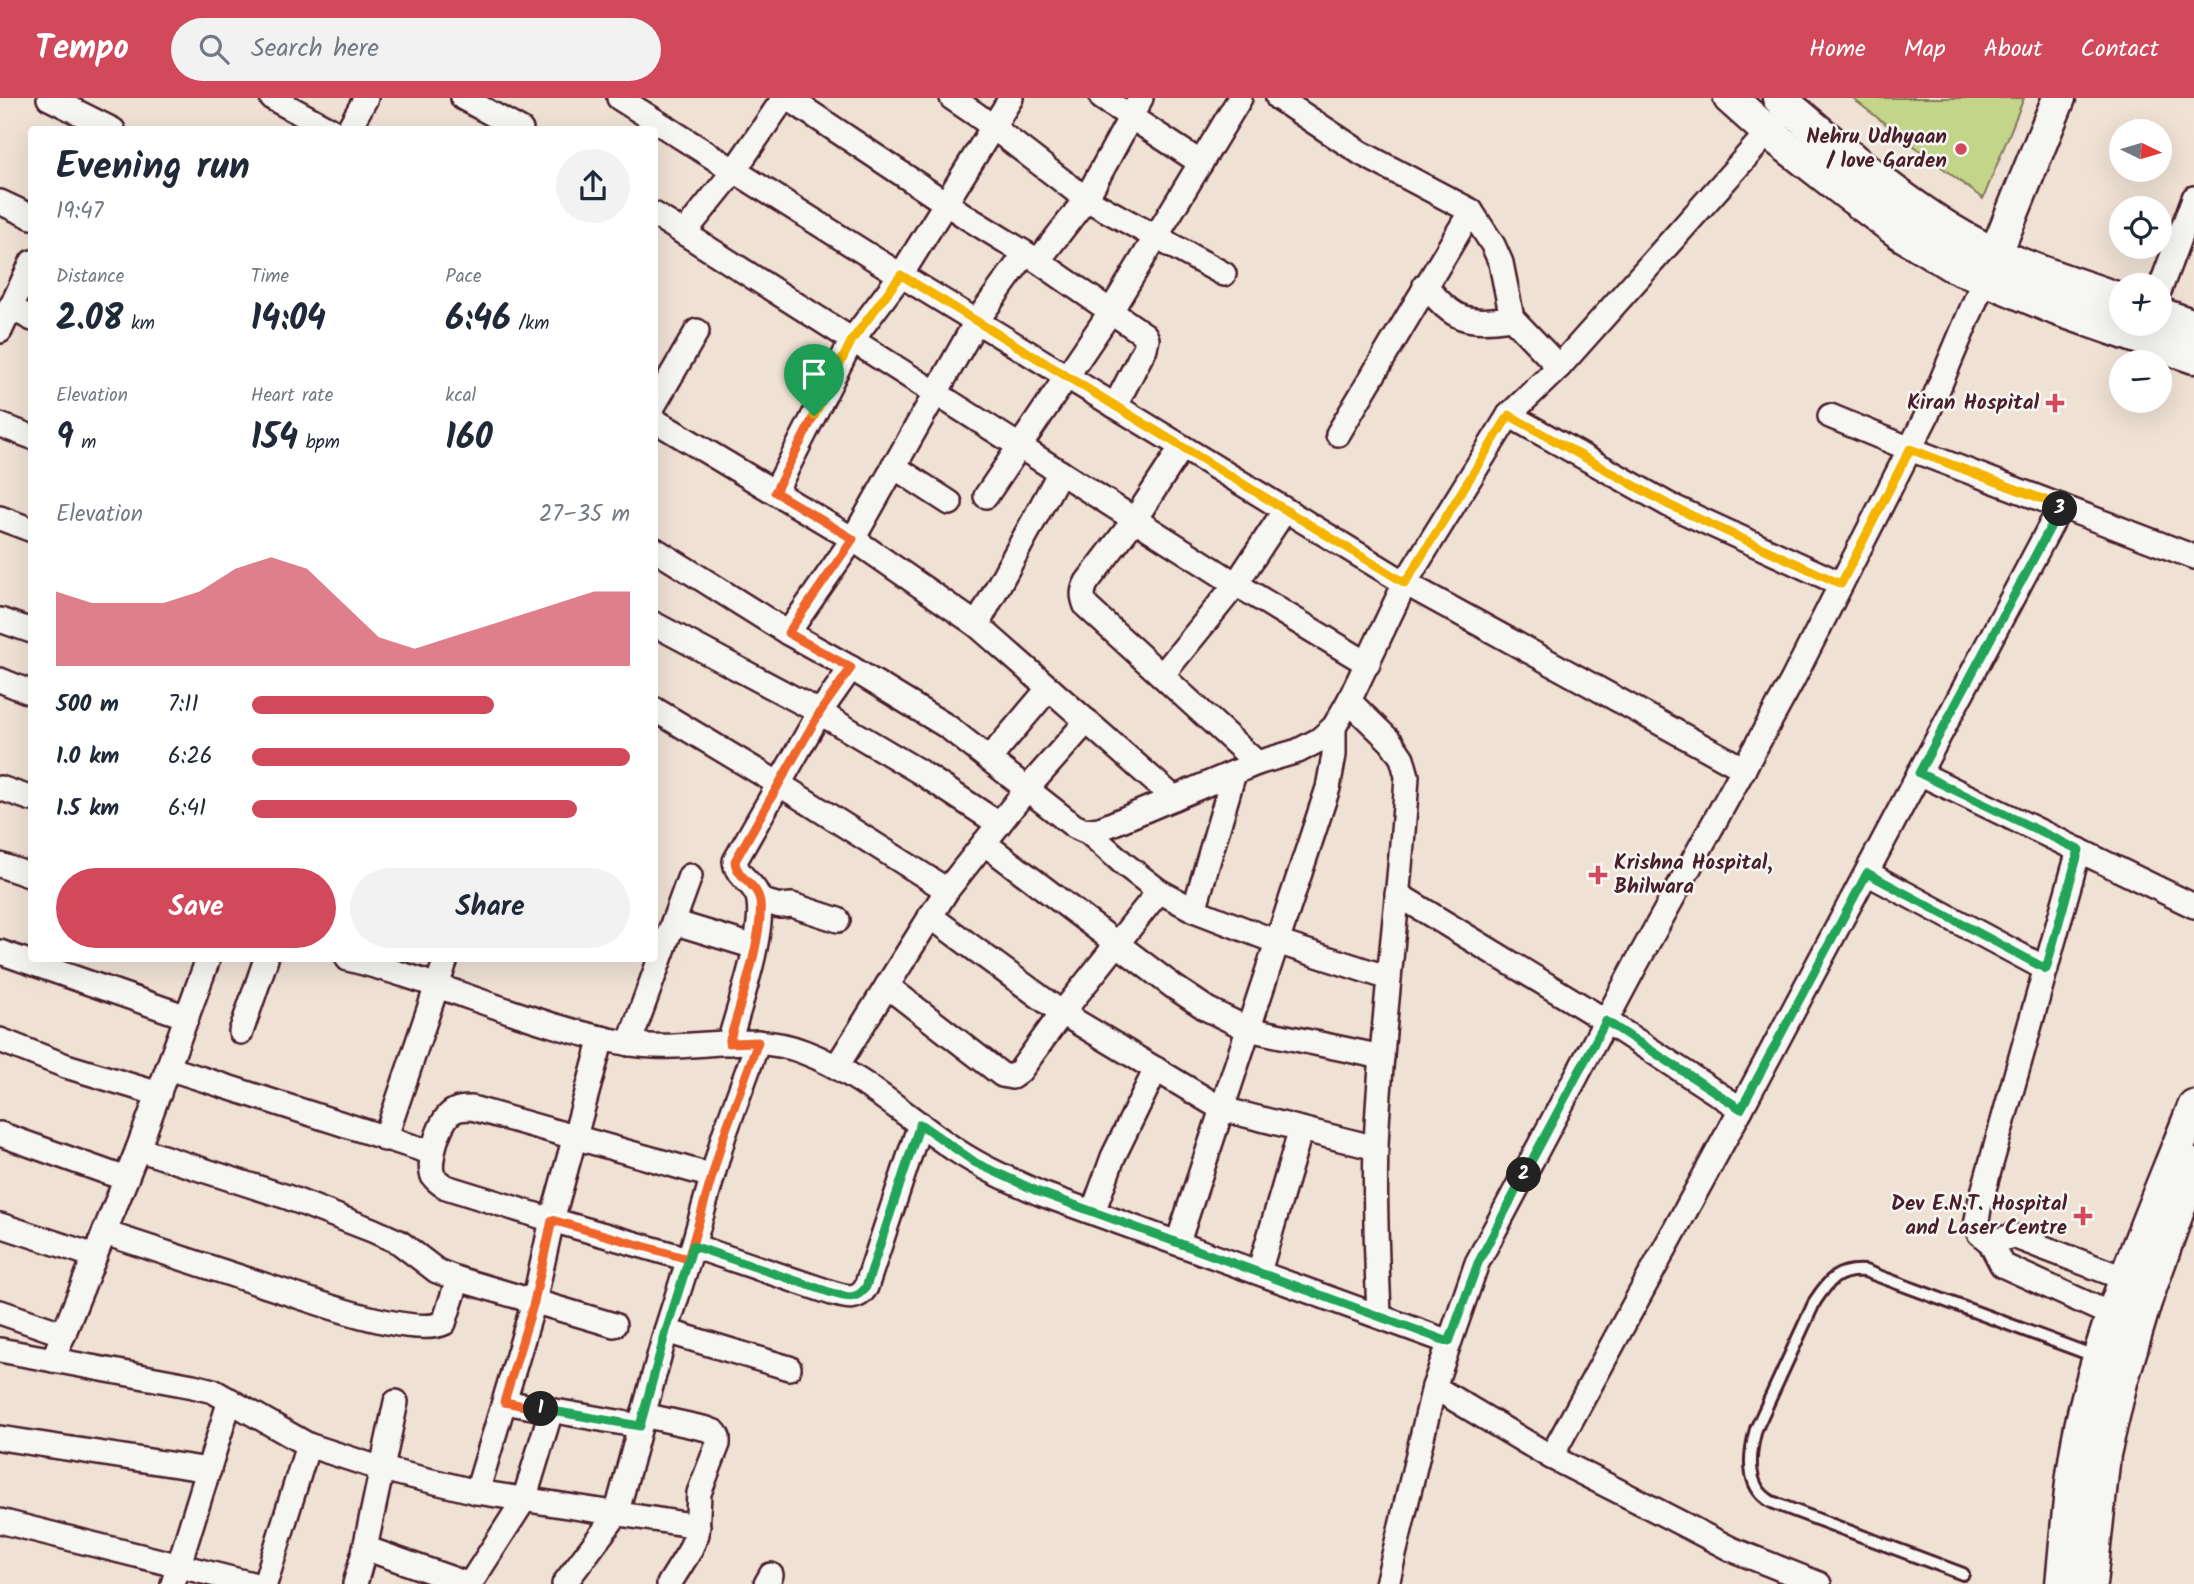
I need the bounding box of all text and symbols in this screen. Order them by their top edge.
search box [171,18,661,81]
text: Tempo [35,23,129,76]
text: Search here [251,28,379,70]
icon: search [195,30,233,68]
text: Home [1809,30,1866,69]
text: Map [1904,30,1946,69]
text: About [1984,30,2042,69]
text: Contact [2080,30,2159,69]
north arrow [2109,119,2172,182]
map controls [2109,119,2172,413]
place label: Nehru Udhyaan / love Garden [1806,121,1947,178]
text: Evening run [56,138,250,198]
marker: Nehru Udhyaan / love Garden [1953,141,1969,157]
button: share [556,149,630,223]
text: 19:47 [56,194,103,230]
button: locate [2109,196,2172,259]
text: Distance [56,262,124,292]
text: Time [251,262,289,292]
text: Pace [445,262,482,292]
button: + [2109,273,2172,336]
text: 2.08 [56,292,123,348]
text: 14:04 [251,292,326,348]
text: 6:46 [445,292,511,348]
text: km [123,309,155,339]
text: /km [511,309,549,339]
pin [784,344,844,416]
button: − [2109,350,2172,413]
icon: arrive [795,355,833,393]
text: Elevation [56,381,128,411]
text: Heart rate [251,381,333,411]
text: kcal [445,381,476,411]
place label: Kiran Hospital [1907,387,2039,420]
marker: Kiran Hospital [2045,393,2065,413]
text: 9 [56,411,74,467]
text: 154 [251,411,298,467]
text: 160 [445,411,493,467]
text: m [74,428,96,458]
text: bpm [298,428,340,458]
pin: 3 [2042,492,2078,526]
text: 3 [2054,493,2065,523]
text: Elevation [56,497,143,533]
text: 27–35 m [539,497,630,533]
text: 500 m [56,687,119,723]
text: 7:11 [168,687,199,723]
text: 1.0 km [56,739,119,775]
text: 6:26 [168,739,213,775]
text: 1.5 km [56,791,119,827]
text: 6:41 [168,791,206,827]
place label: Krishna Hospital, Bhilwara [1614,847,1773,904]
marker: Krishna Hospital, Bhilwara [1588,865,1608,885]
button: Save [56,868,336,948]
button: Share [350,868,630,948]
pin: 2 [1506,1158,1542,1192]
text: 2 [1518,1159,1529,1189]
place label: Dev E.N.T. Hospital and Laser Centre [1891,1188,2067,1245]
marker: Dev E.N.T. Hospital and Laser Centre [2073,1206,2093,1226]
pin: 1 [524,1392,558,1426]
text: 1 [538,1393,543,1423]

